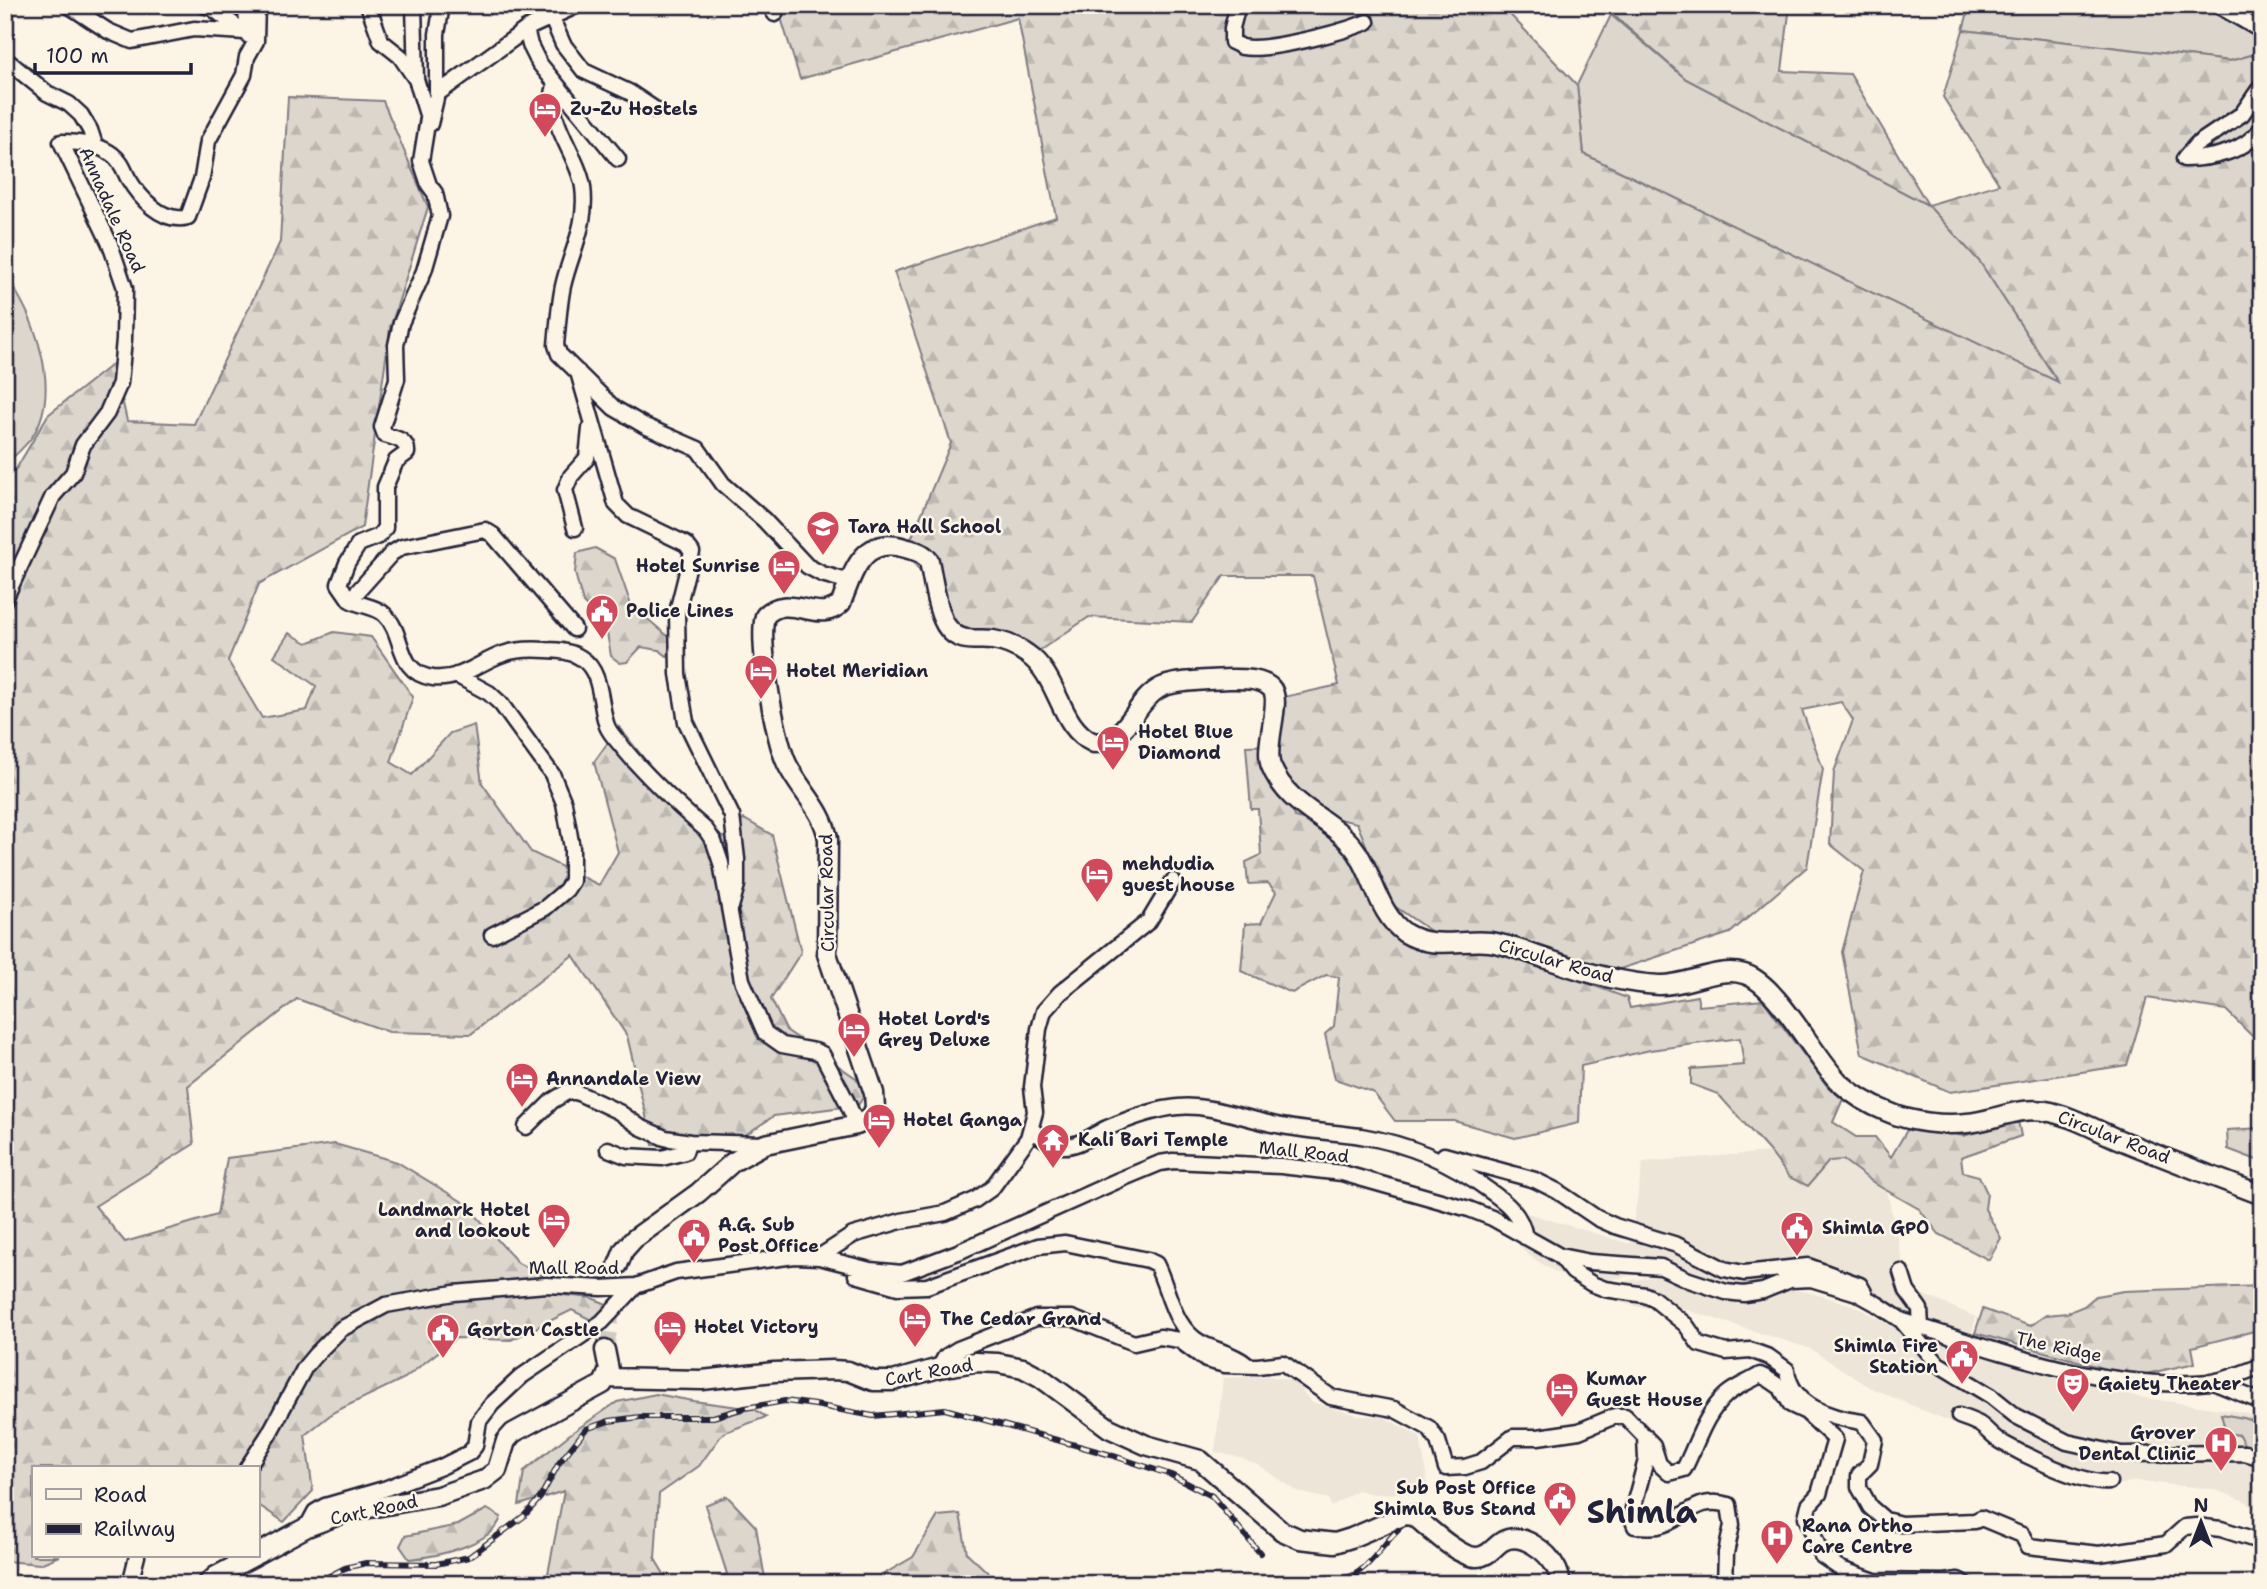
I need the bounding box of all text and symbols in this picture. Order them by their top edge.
scale bar [35,32,191,76]
text: 100 m [46,42,109,70]
hotel icon: Zu-Zu Hostels [526,90,564,139]
place label: Zu-Zu Hostels [570,97,698,121]
street label: Annadale Road [74,143,150,277]
school or university icon: Tara Hall School [804,508,842,557]
place label: Tara Hall School [848,515,1001,539]
hotel icon: Hotel Sunrise [765,547,803,596]
place label: Hotel Sunrise [636,554,760,578]
public building icon: Police Lines [583,592,621,641]
place label: Police Lines [626,599,734,623]
hotel icon: Hotel Meridian [742,652,780,701]
place label: Hotel Meridian [786,659,928,683]
place label: Hotel Blue Diamond [1138,720,1234,765]
hotel icon: Hotel Blue Diamond [1094,723,1132,772]
street label: Circular Road [814,834,840,952]
place label: mehdudia guest house [1122,852,1235,897]
hotel icon: mehdudia guest house [1078,855,1116,904]
street label: Circular Road [1496,933,1616,989]
place label: Hotel Lord's Grey Deluxe [878,1007,991,1052]
hotel icon: Hotel Lord's Grey Deluxe [835,1010,873,1059]
hotel icon: Annandale View [503,1060,541,1109]
place label: Annandale View [546,1067,702,1091]
hotel icon: Hotel Ganga [860,1101,898,1150]
street label: Circular Road [2054,1105,2174,1169]
place label: Hotel Ganga [903,1108,1023,1132]
temple icon: Kali Bari Temple [1034,1121,1072,1170]
place label: Kali Bari Temple [1078,1128,1229,1152]
street label: Mall Road [1258,1135,1350,1169]
place label: Landmark Hotel and lookout [378,1198,530,1243]
hotel icon: Landmark Hotel and lookout [535,1201,573,1250]
public building icon: Shimla GPO [1778,1209,1816,1258]
place label: A.G. Sub Post Office [718,1213,819,1258]
public building icon: A.G. Sub Post Office [675,1216,713,1265]
place label: Shimla GPO [1822,1216,1929,1240]
street label: Mall Road [529,1256,619,1280]
hotel icon: The Cedar Grand [896,1300,934,1349]
place label: The Cedar Grand [940,1307,1102,1331]
hotel icon: Hotel Victory [651,1308,689,1357]
public building icon: Gorton Castle [424,1311,462,1360]
place label: Hotel Victory [694,1315,819,1339]
place label: Gorton Castle [467,1318,599,1342]
street label: The Ridge [2014,1326,2104,1368]
place label: Shimla Fire Station [1834,1334,1938,1379]
public building icon: Shimla Fire Station [1943,1337,1981,1386]
street label: Cart Road [883,1352,975,1392]
theatre icon: Gaiety Theater [2054,1365,2092,1414]
place label: Kumar Guest House [1586,1367,1703,1412]
hotel icon: Kumar Guest House [1543,1370,1581,1419]
place label: Gaiety Theater [2098,1372,2242,1396]
place label: Grover Dental Clinic [2079,1421,2196,1466]
hospital icon: Grover Dental Clinic [2202,1424,2240,1473]
legend [32,1466,259,1558]
place label: Sub Post Office Shimla Bus Stand [1374,1476,1536,1521]
public building icon: Sub Post Office Shimla Bus Stand [1541,1479,1579,1528]
text: Road [94,1481,147,1509]
north arrow [2166,1488,2236,1558]
street label: Cart Road [328,1489,420,1531]
district label: Shimla [1587,1490,1698,1533]
text: N [2193,1493,2209,1518]
place label: Rana Ortho Care Centre [1802,1514,1913,1559]
text: Railway [94,1515,176,1543]
hospital icon: Rana Ortho Care Centre [1758,1517,1796,1566]

